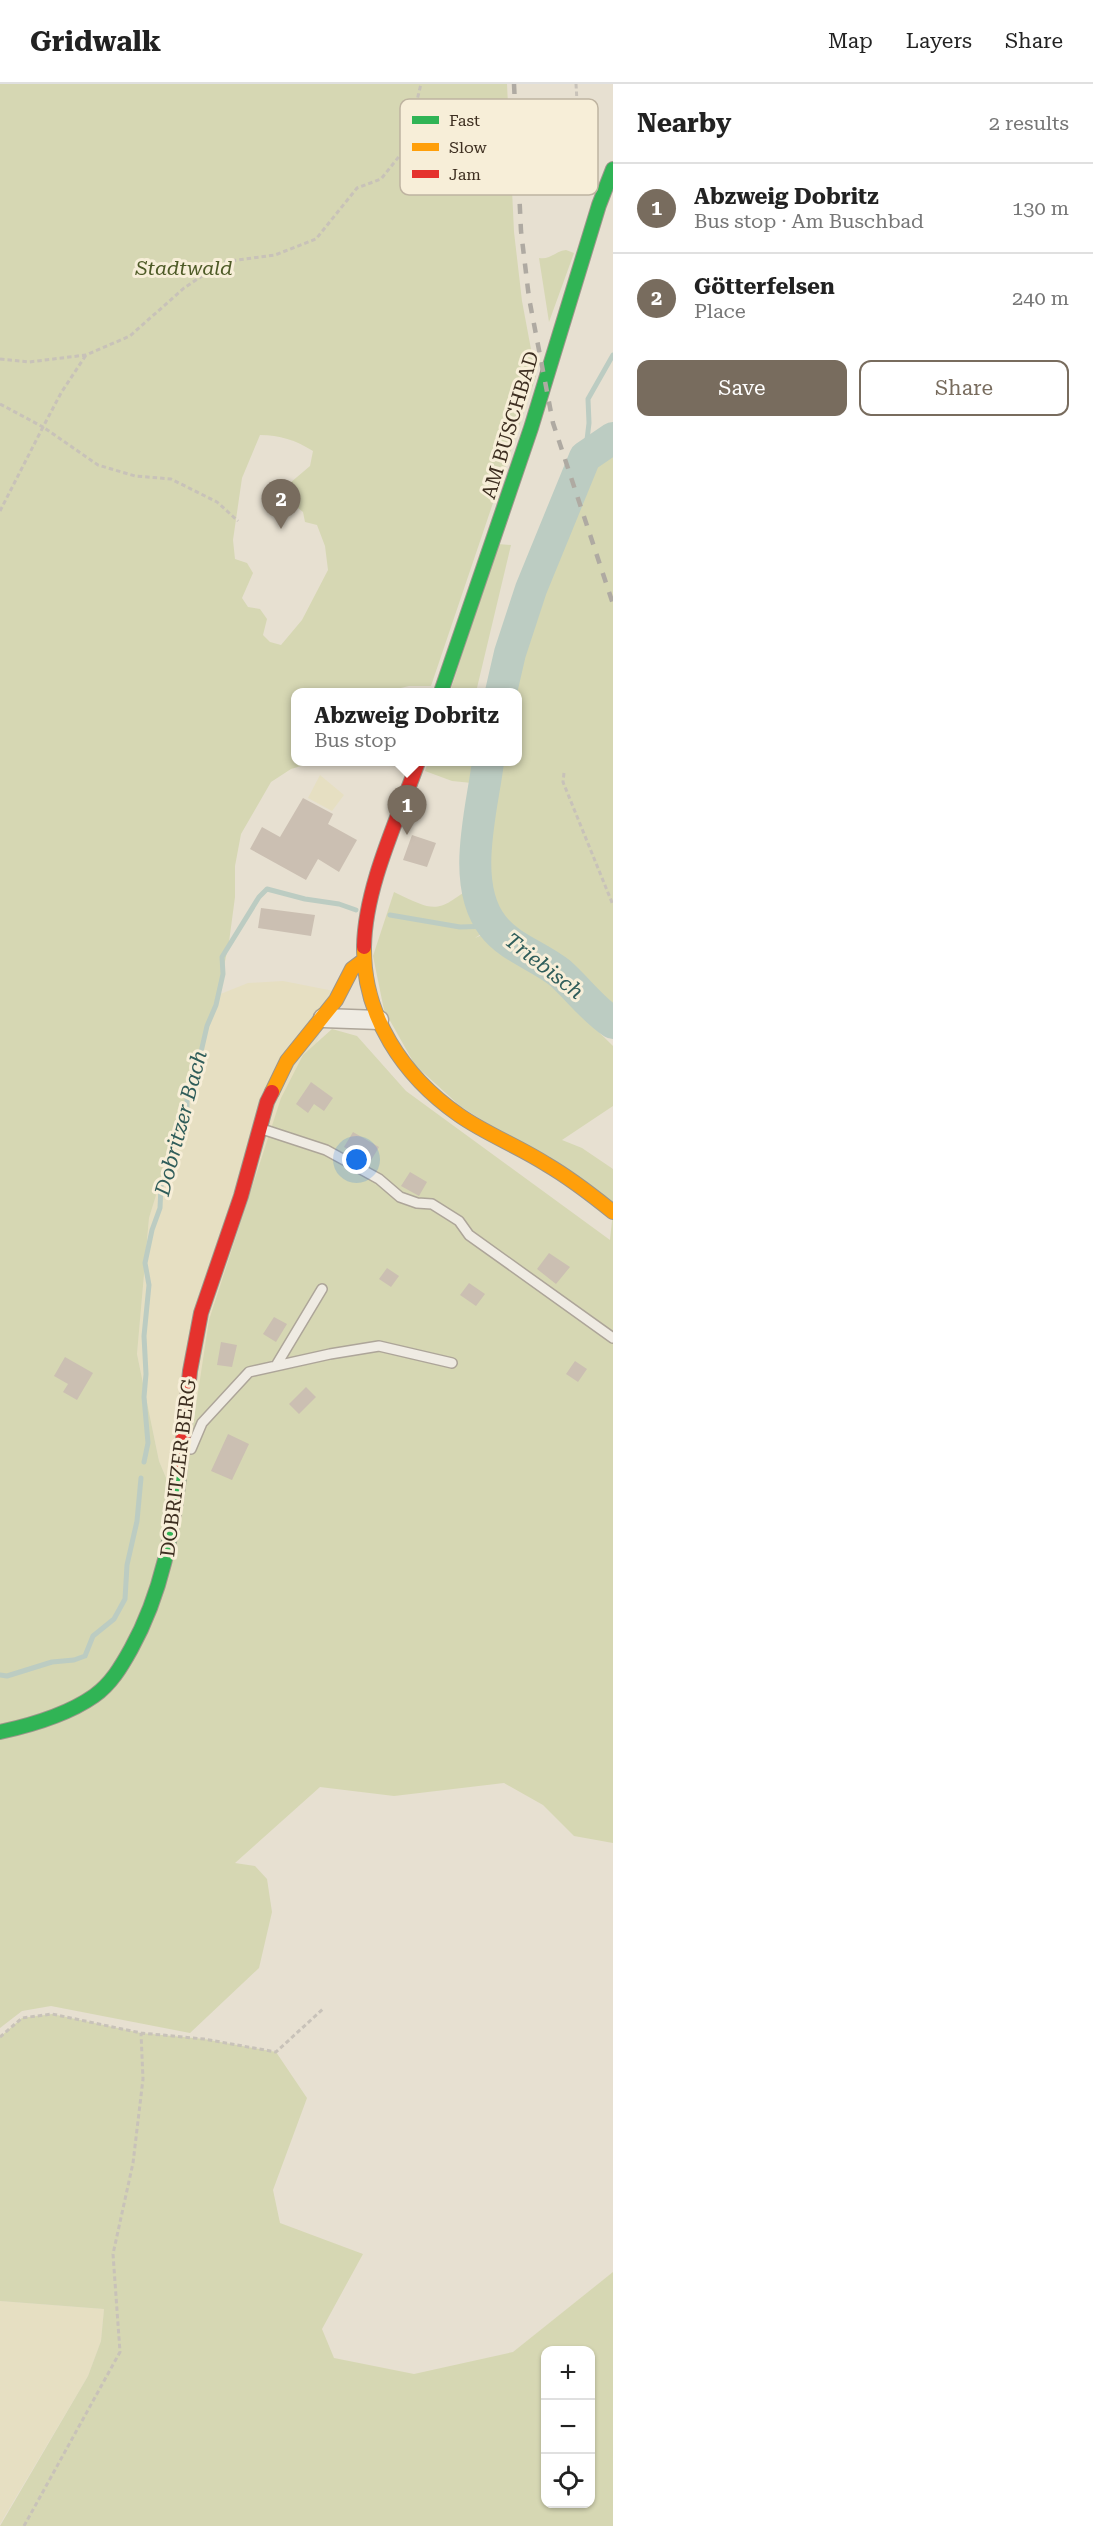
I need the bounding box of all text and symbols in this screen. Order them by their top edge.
text: Gridwalk [30,25,161,58]
text: Map [828,29,873,53]
text: Layers [906,29,972,53]
text: Share [1005,29,1063,53]
legend [400,99,598,195]
text: Nearby [637,108,731,138]
text: Fast [449,111,480,130]
text: 2 results [989,111,1069,135]
text: Slow [449,138,487,157]
text: Jam [449,165,481,184]
text: Abzweig Dobritz [694,184,879,209]
text: 1 [651,196,662,220]
text: 130 m [1012,196,1069,220]
text: Bus stop · Am Buschbad [694,209,924,233]
park label: Stadtwald [134,256,233,280]
text: Götterfelsen [694,274,835,299]
text: 2 [651,286,662,310]
text: 240 m [1012,286,1069,310]
text: Place [694,299,746,323]
street label: AM BUSCHBAD [476,348,544,502]
button: Save [637,360,847,416]
button: Share [859,360,1069,416]
pin: 2 [262,480,300,529]
popup [291,688,522,766]
text: Abzweig Dobritz [314,703,499,728]
text: Bus stop [314,728,397,752]
pin: 1 [388,786,426,835]
water label: Triebisch [500,928,588,1004]
water label: Dobritzer Bach [150,1048,212,1199]
your location [342,1145,371,1174]
street label: DOBRITZER BERG [155,1377,201,1558]
map controls [541,2346,595,2508]
button: + [541,2346,595,2400]
button: − [541,2400,595,2454]
button: locate [541,2454,595,2508]

